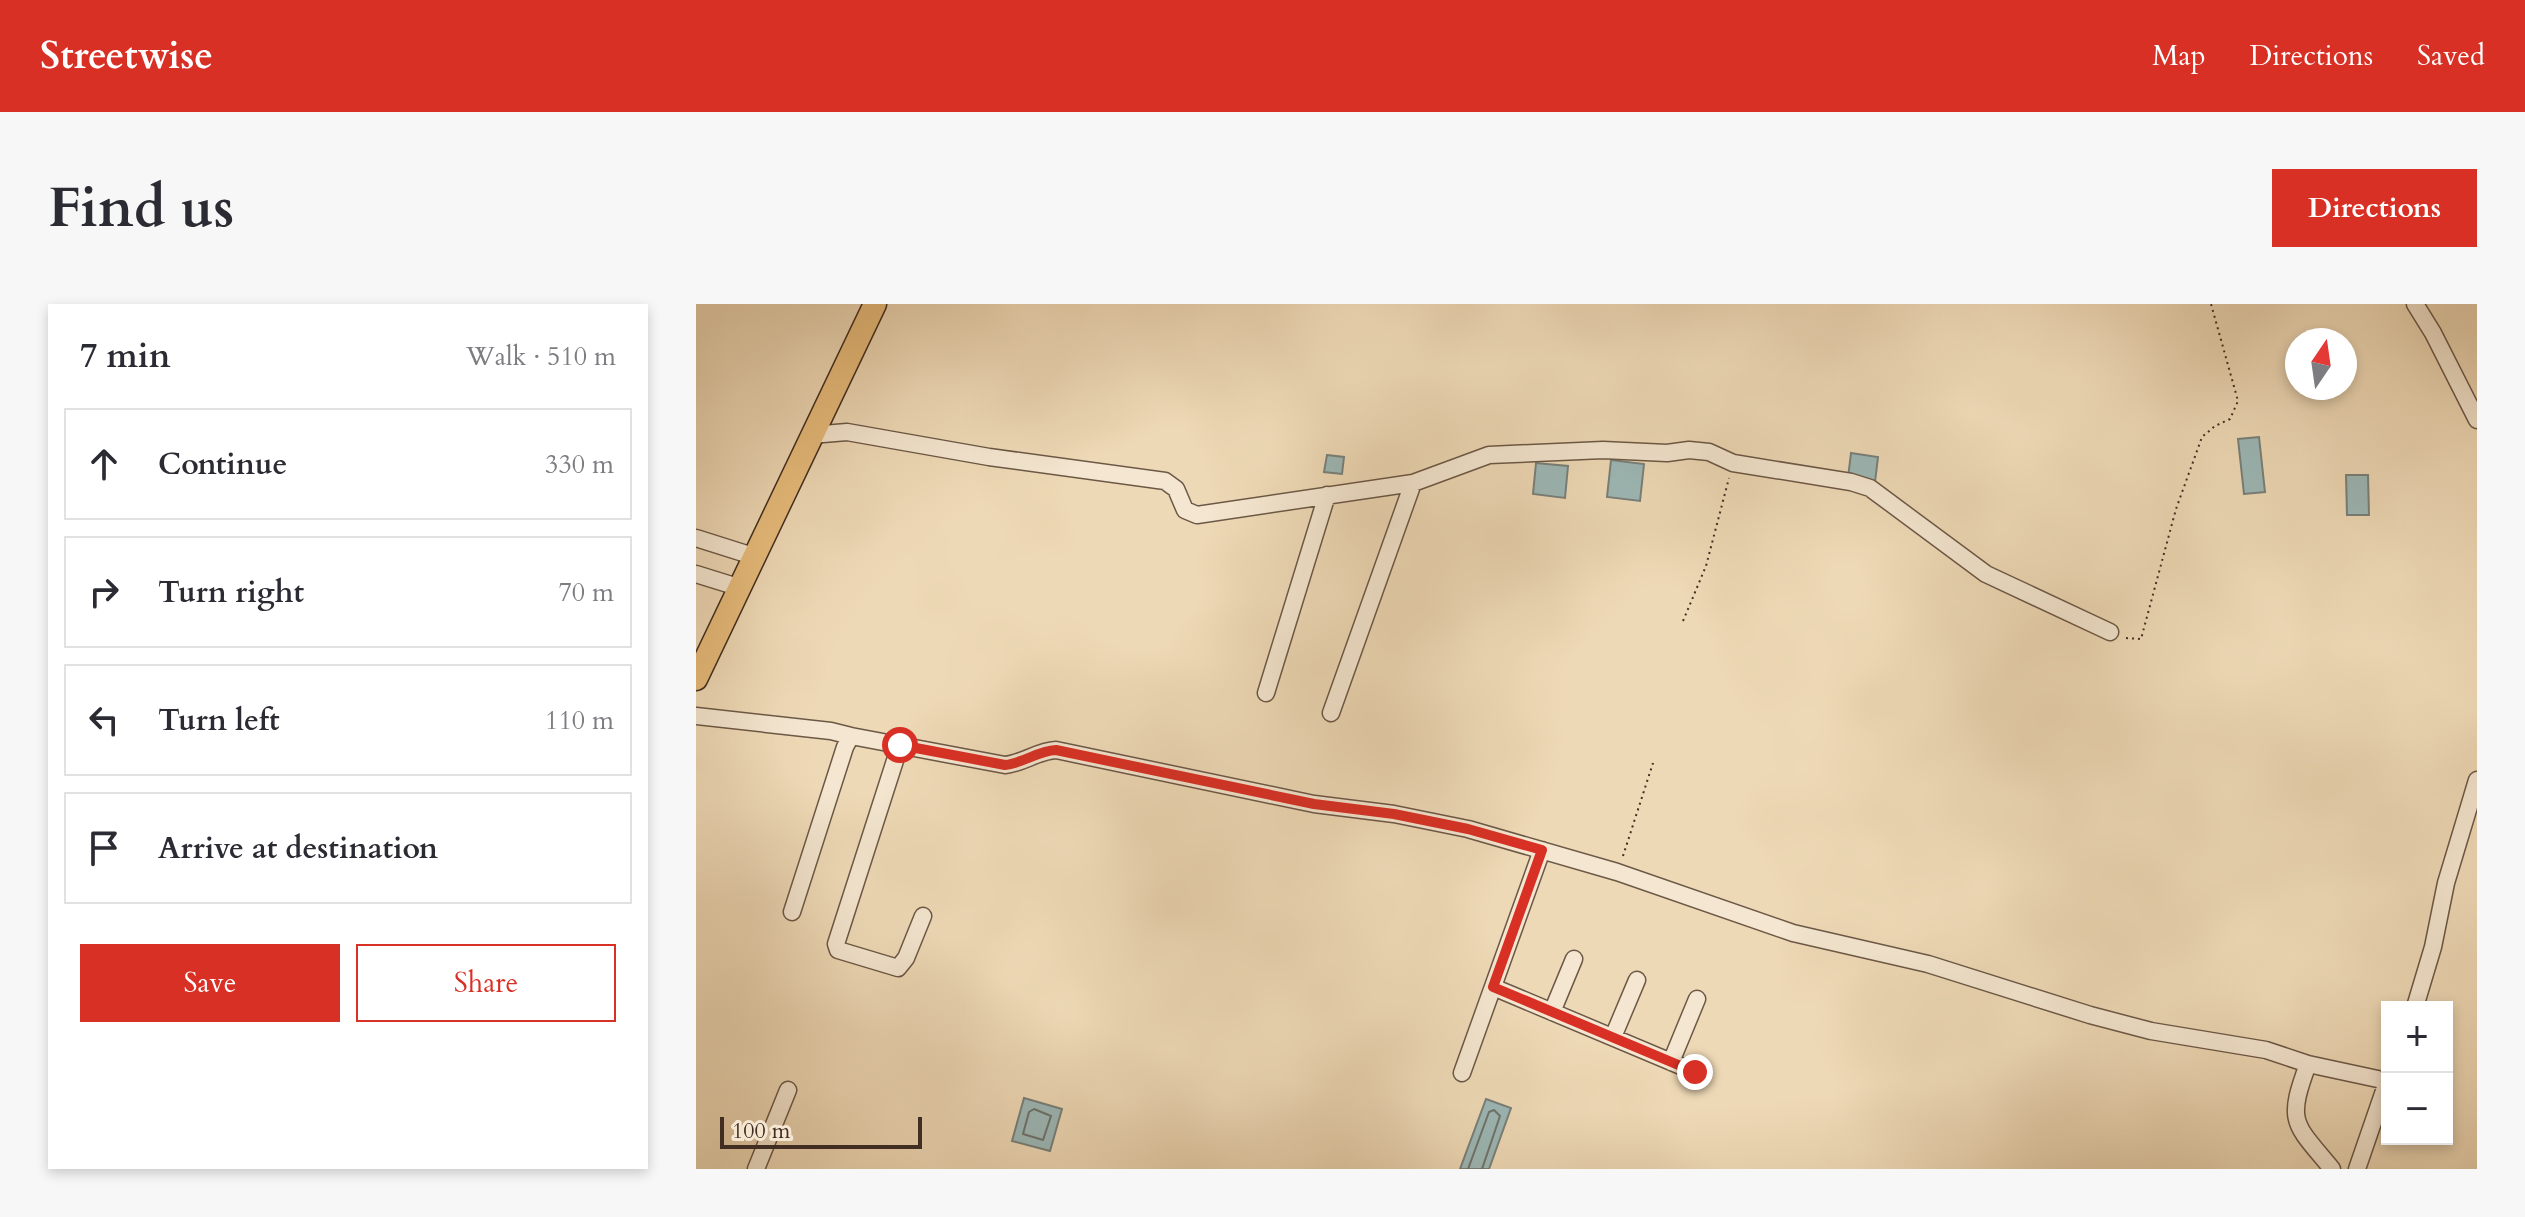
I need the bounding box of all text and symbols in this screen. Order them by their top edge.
text: Streetwise [40,30,213,82]
text: Map [2152,37,2206,75]
text: Directions [2250,37,2373,75]
text: Saved [2417,37,2485,75]
button: Directions [2272,169,2477,247]
text: Find us [48,171,234,246]
north arrow [2285,328,2357,400]
text: 7 min [80,333,171,379]
text: Walk · 510 m [466,339,616,374]
icon: ahead [82,442,126,486]
text: Continue [158,444,287,485]
text: 330 m [545,447,614,482]
icon: right [82,570,126,614]
text: Turn right [158,572,304,613]
text: 70 m [558,575,614,610]
icon: left [82,698,126,742]
text: Turn left [158,700,280,741]
text: 110 m [545,703,614,738]
route start [882,727,918,763]
icon: arrive [82,826,126,870]
text: Arrive at destination [158,828,438,869]
button: Save [80,944,340,1022]
button: Share [356,944,616,1022]
map controls [2381,1001,2453,1145]
button: + [2381,1001,2453,1073]
route end [1677,1054,1713,1090]
button: − [2381,1073,2453,1145]
scale bar [720,1113,922,1149]
text: 100 m [732,1116,790,1146]

